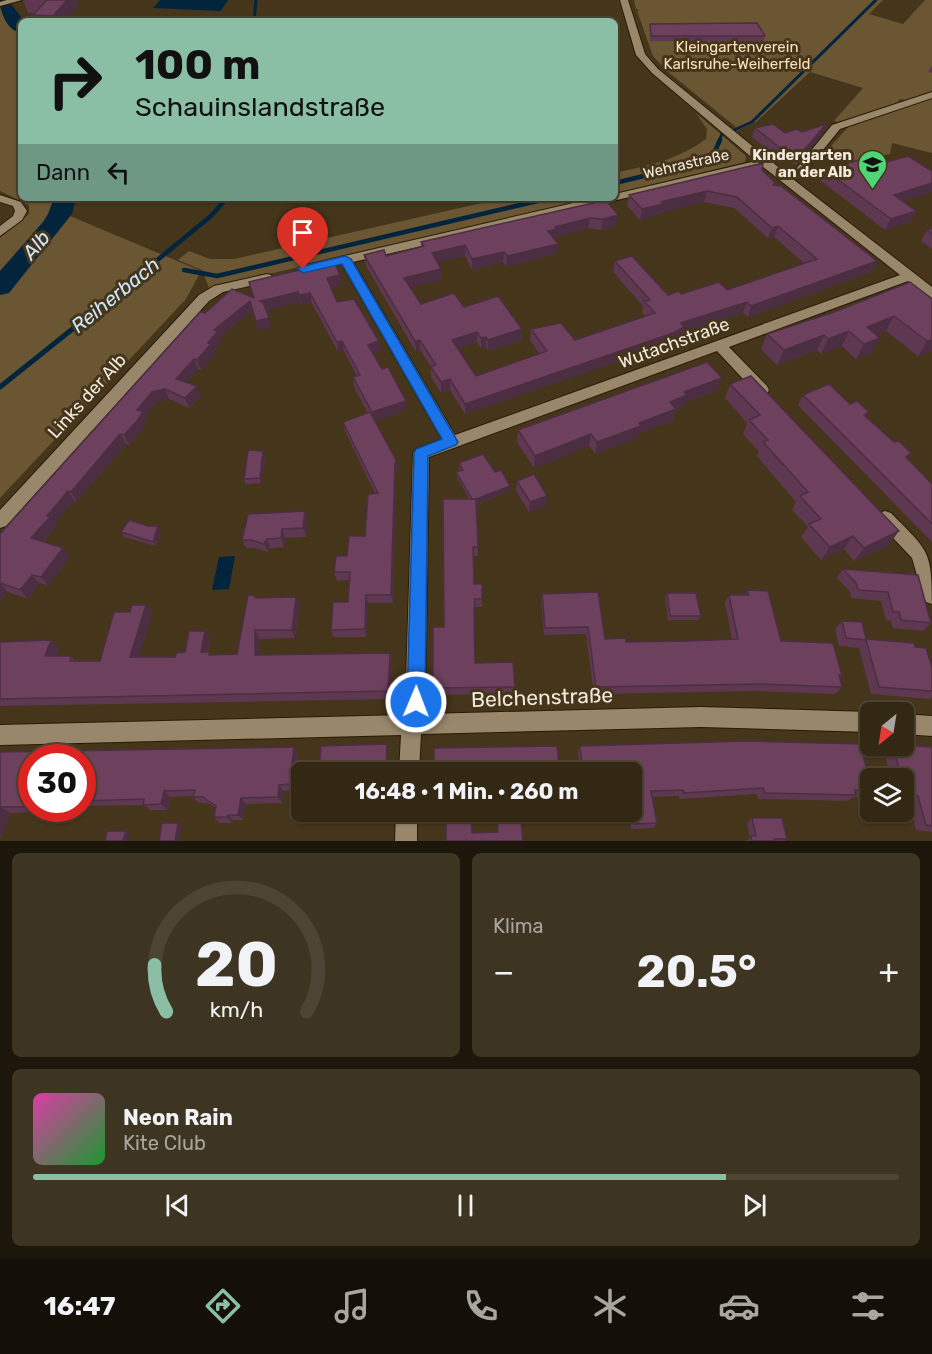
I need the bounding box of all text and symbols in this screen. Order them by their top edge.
park label: Kleingartenverein Karlsruhe-Weiherfeld [664,38,811,73]
text: 100 m [135,40,260,90]
icon: right [36,42,114,120]
text: Schauinslandstraße [135,91,385,123]
street label: Wehrastraße [641,145,731,183]
place label: Kindergarten an der Alb [752,146,852,181]
school or university icon: Kindergarten an der Alb [857,148,889,190]
icon: left [102,156,135,189]
text: Dann [36,159,90,186]
pin [277,207,328,269]
icon: arrive [286,216,319,249]
water label: Alb [16,226,55,265]
water label: Reiherbach [66,252,164,338]
street label: Wutachstraße [616,313,732,373]
street label: Links der Alb [43,349,131,443]
position arrow [384,670,448,734]
street label: Belchenstraße [471,682,613,712]
north arrow [860,702,914,756]
map controls [860,702,914,822]
speed limit sign: 30 [18,744,96,822]
button: layers [860,768,914,822]
text: 16:48 · 1 Min. · 260 m [355,778,578,805]
text: Klima [493,914,544,938]
text: 20 [195,928,277,1002]
text: 20.5° [637,945,756,998]
text: − [493,952,514,991]
text: + [878,952,899,991]
text: km/h [209,997,263,1022]
text: Neon Rain [123,1104,233,1131]
text: Kite Club [123,1131,206,1155]
icon: previous [161,1189,194,1222]
icon: pause [449,1189,482,1222]
icon: next [738,1189,771,1222]
icon: directions [202,1285,244,1327]
icon: music [331,1285,373,1327]
icon: phone [460,1285,502,1327]
icon: climate [589,1285,631,1327]
icon: car [718,1285,760,1327]
icon: filters [847,1285,889,1327]
text: 16:47 [43,1290,116,1322]

